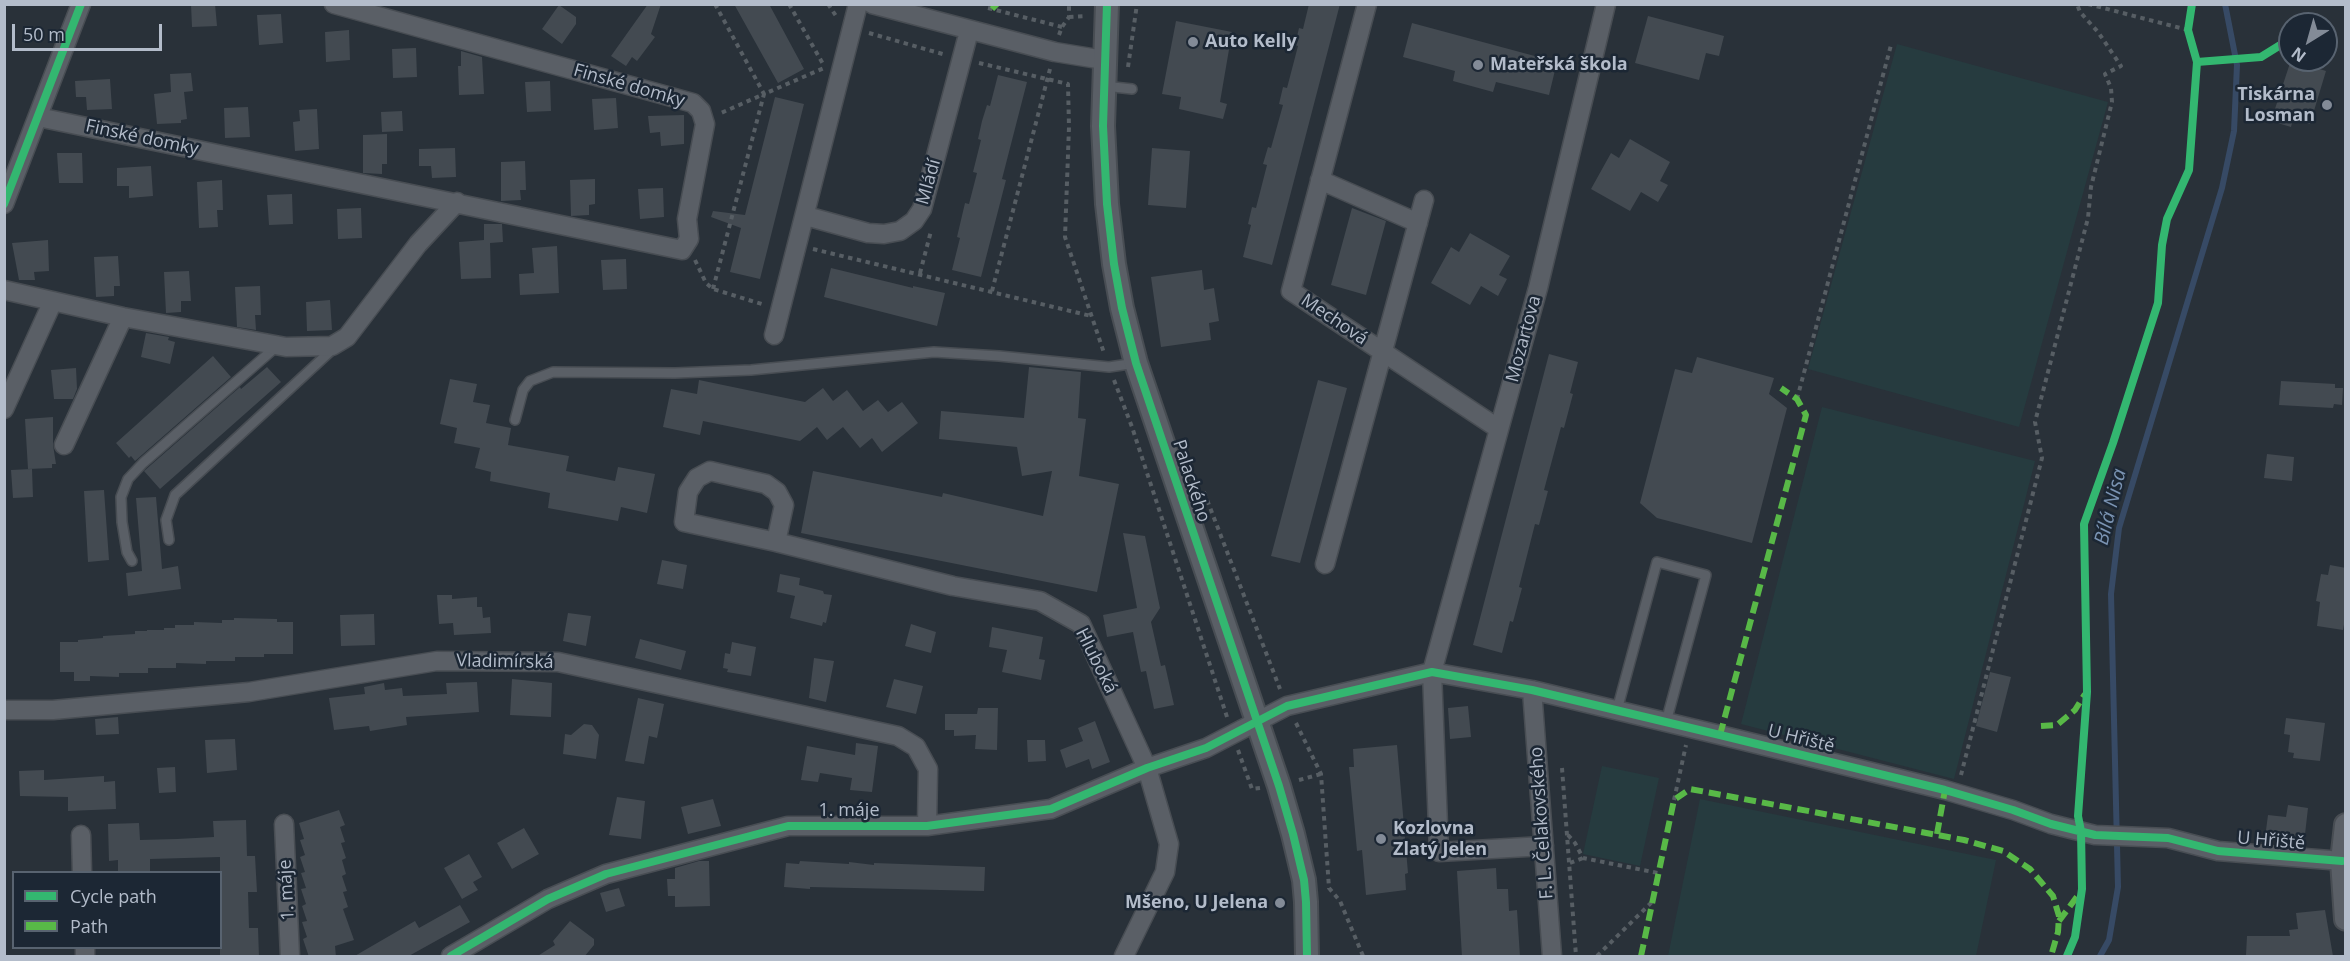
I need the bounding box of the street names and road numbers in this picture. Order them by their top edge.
street label: Finské domky [571,60,687,112]
street label: Finské domky [84,116,200,160]
street label: Mládí [912,157,946,207]
street label: Mechová [1297,290,1371,350]
street label: Mozartova [1502,293,1546,385]
street label: Palackého [1168,437,1214,525]
street label: Hluboká [1070,625,1122,697]
street label: Vladimírská [456,650,554,674]
street label: U Hřiště [1765,720,1837,758]
street label: F. L. Čelakovského [1526,746,1558,900]
street label: 1. máje [818,800,880,822]
street label: U Hřiště [2236,827,2306,855]
street label: 1. máje [275,859,299,921]

